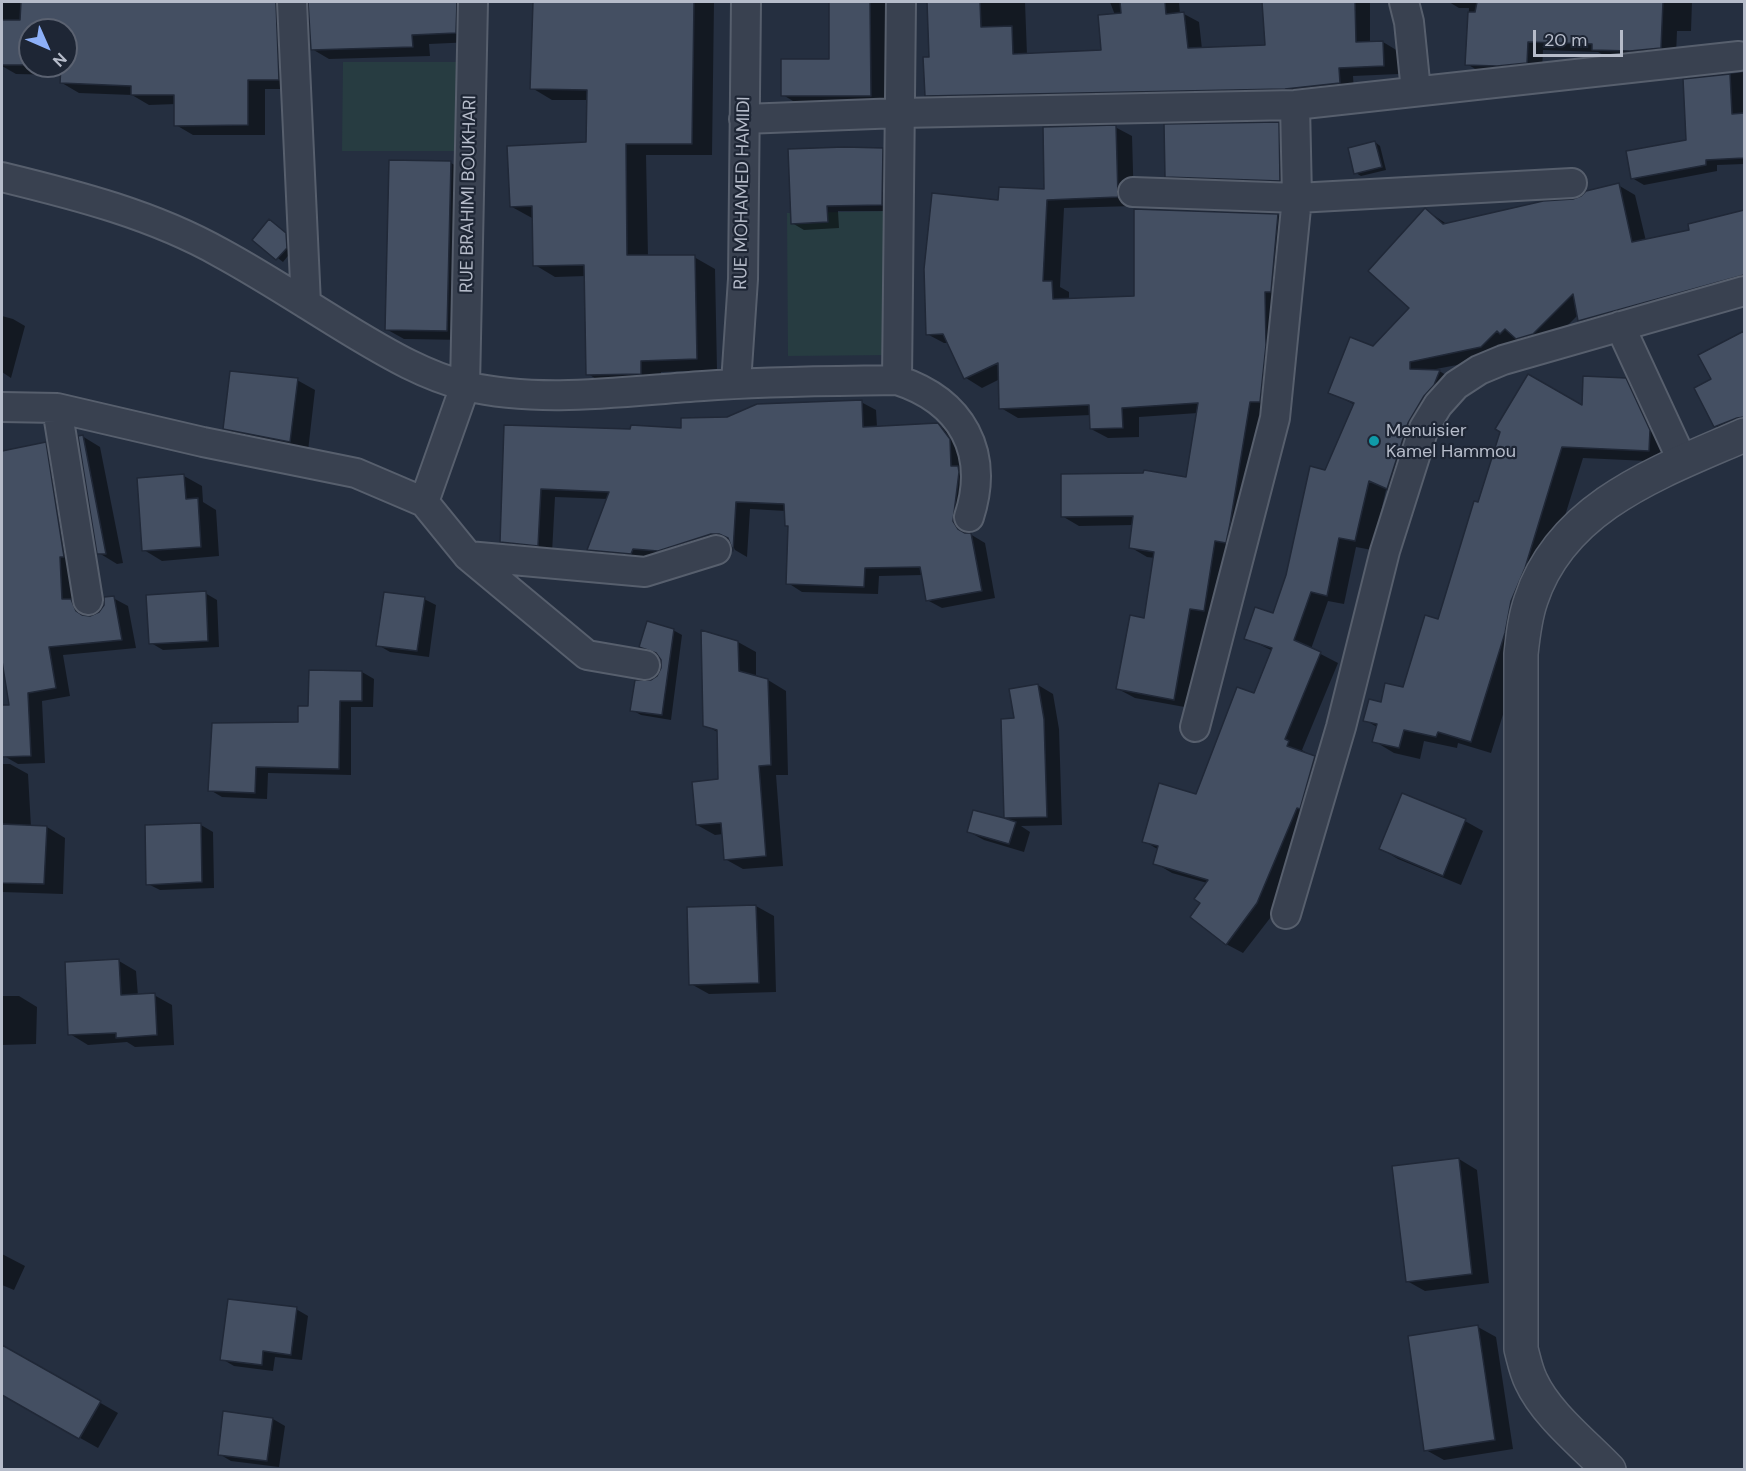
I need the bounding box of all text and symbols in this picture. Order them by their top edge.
north arrow [18,18,78,78]
scale bar [1536,18,1626,56]
text: 20 m [1544,28,1587,52]
text: N [48,48,71,71]
street label: RUE BRAHIMI BOUKHARI [456,95,482,293]
street label: RUE MOHAMED HAMIDI [731,96,755,290]
place label: Menuisier Kamel Hammou [1386,420,1516,462]
marker: Menuisier Kamel Hammou [1367,434,1381,448]

